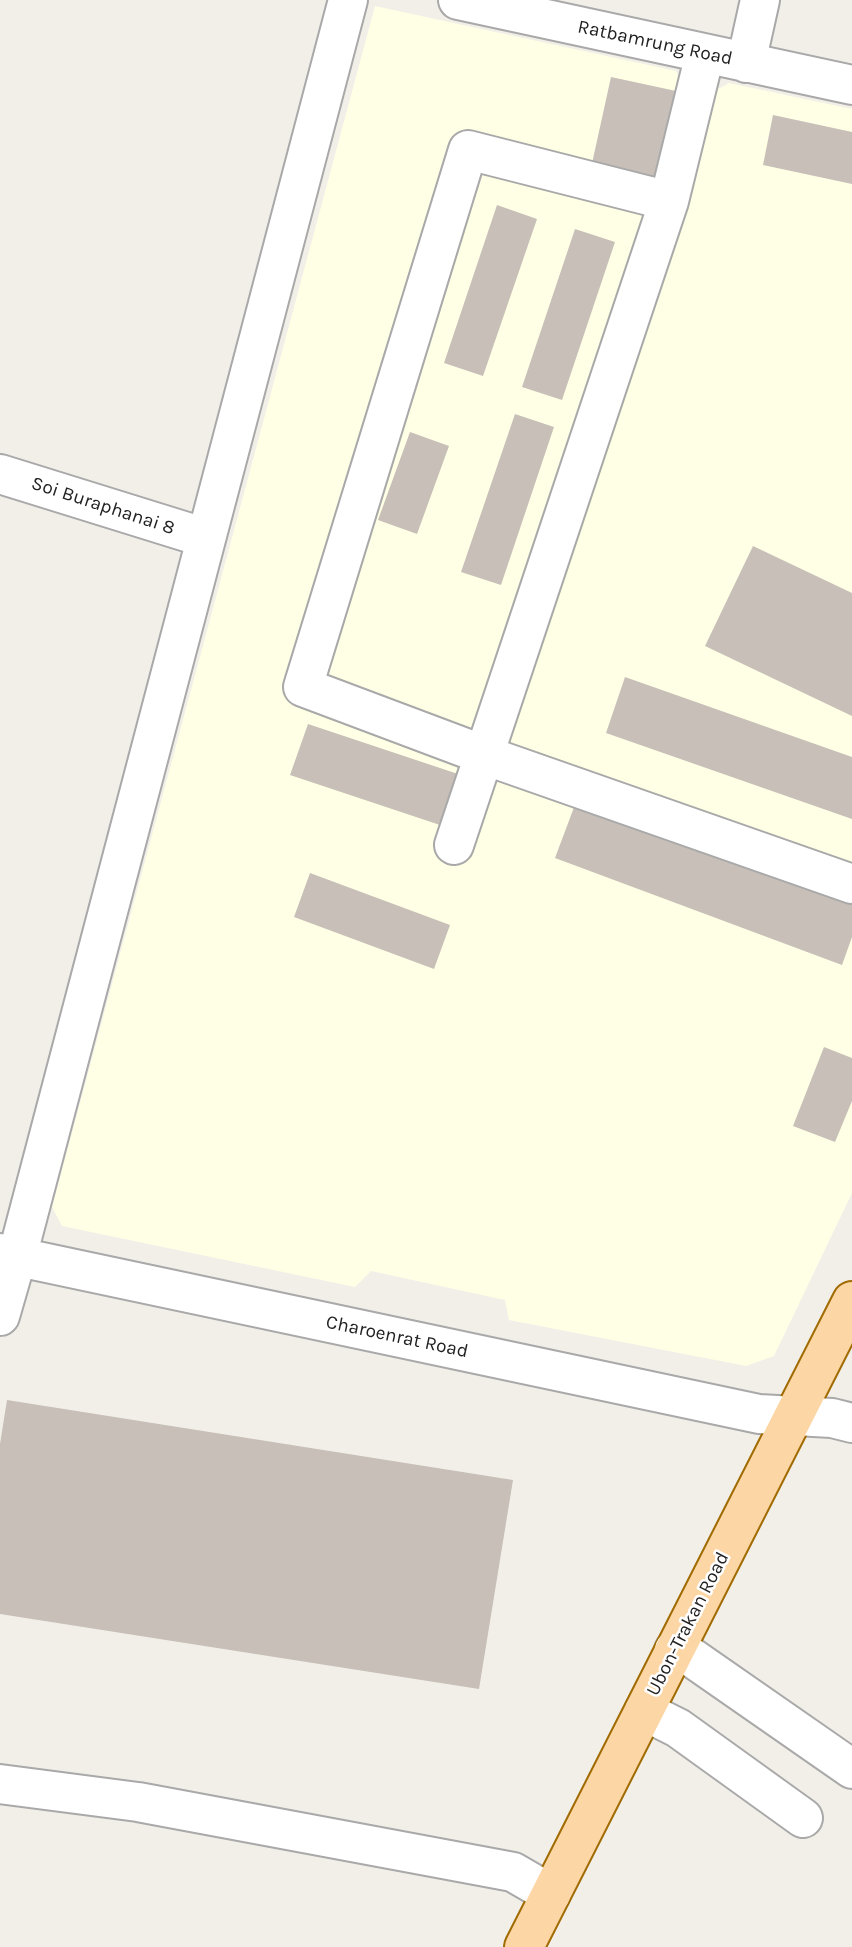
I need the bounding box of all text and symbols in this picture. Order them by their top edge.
street label: Ratbamrung Road [576,15,734,71]
street label: Soi Buraphanai 8 [28,472,178,540]
street label: Charoenrat Road [324,1311,470,1363]
street label: Ubon-Trakan Road [642,1548,734,1700]

